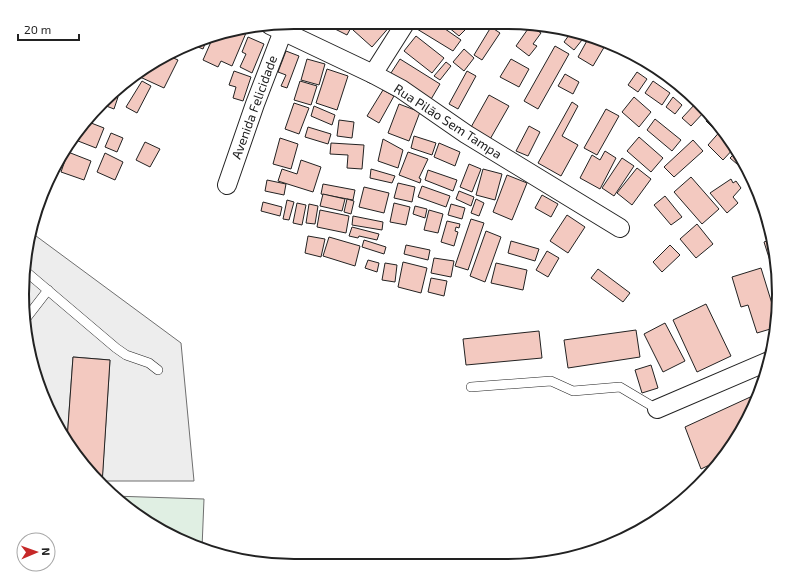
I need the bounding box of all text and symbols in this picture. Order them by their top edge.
scale bar [18,16,79,42]
text: 20 m [24,22,51,36]
street label: Avenida Felicidade [228,53,280,161]
street label: Rua Pilão Sem Tampa [391,80,505,162]
north arrow [16,532,56,572]
text: N [40,547,53,556]

